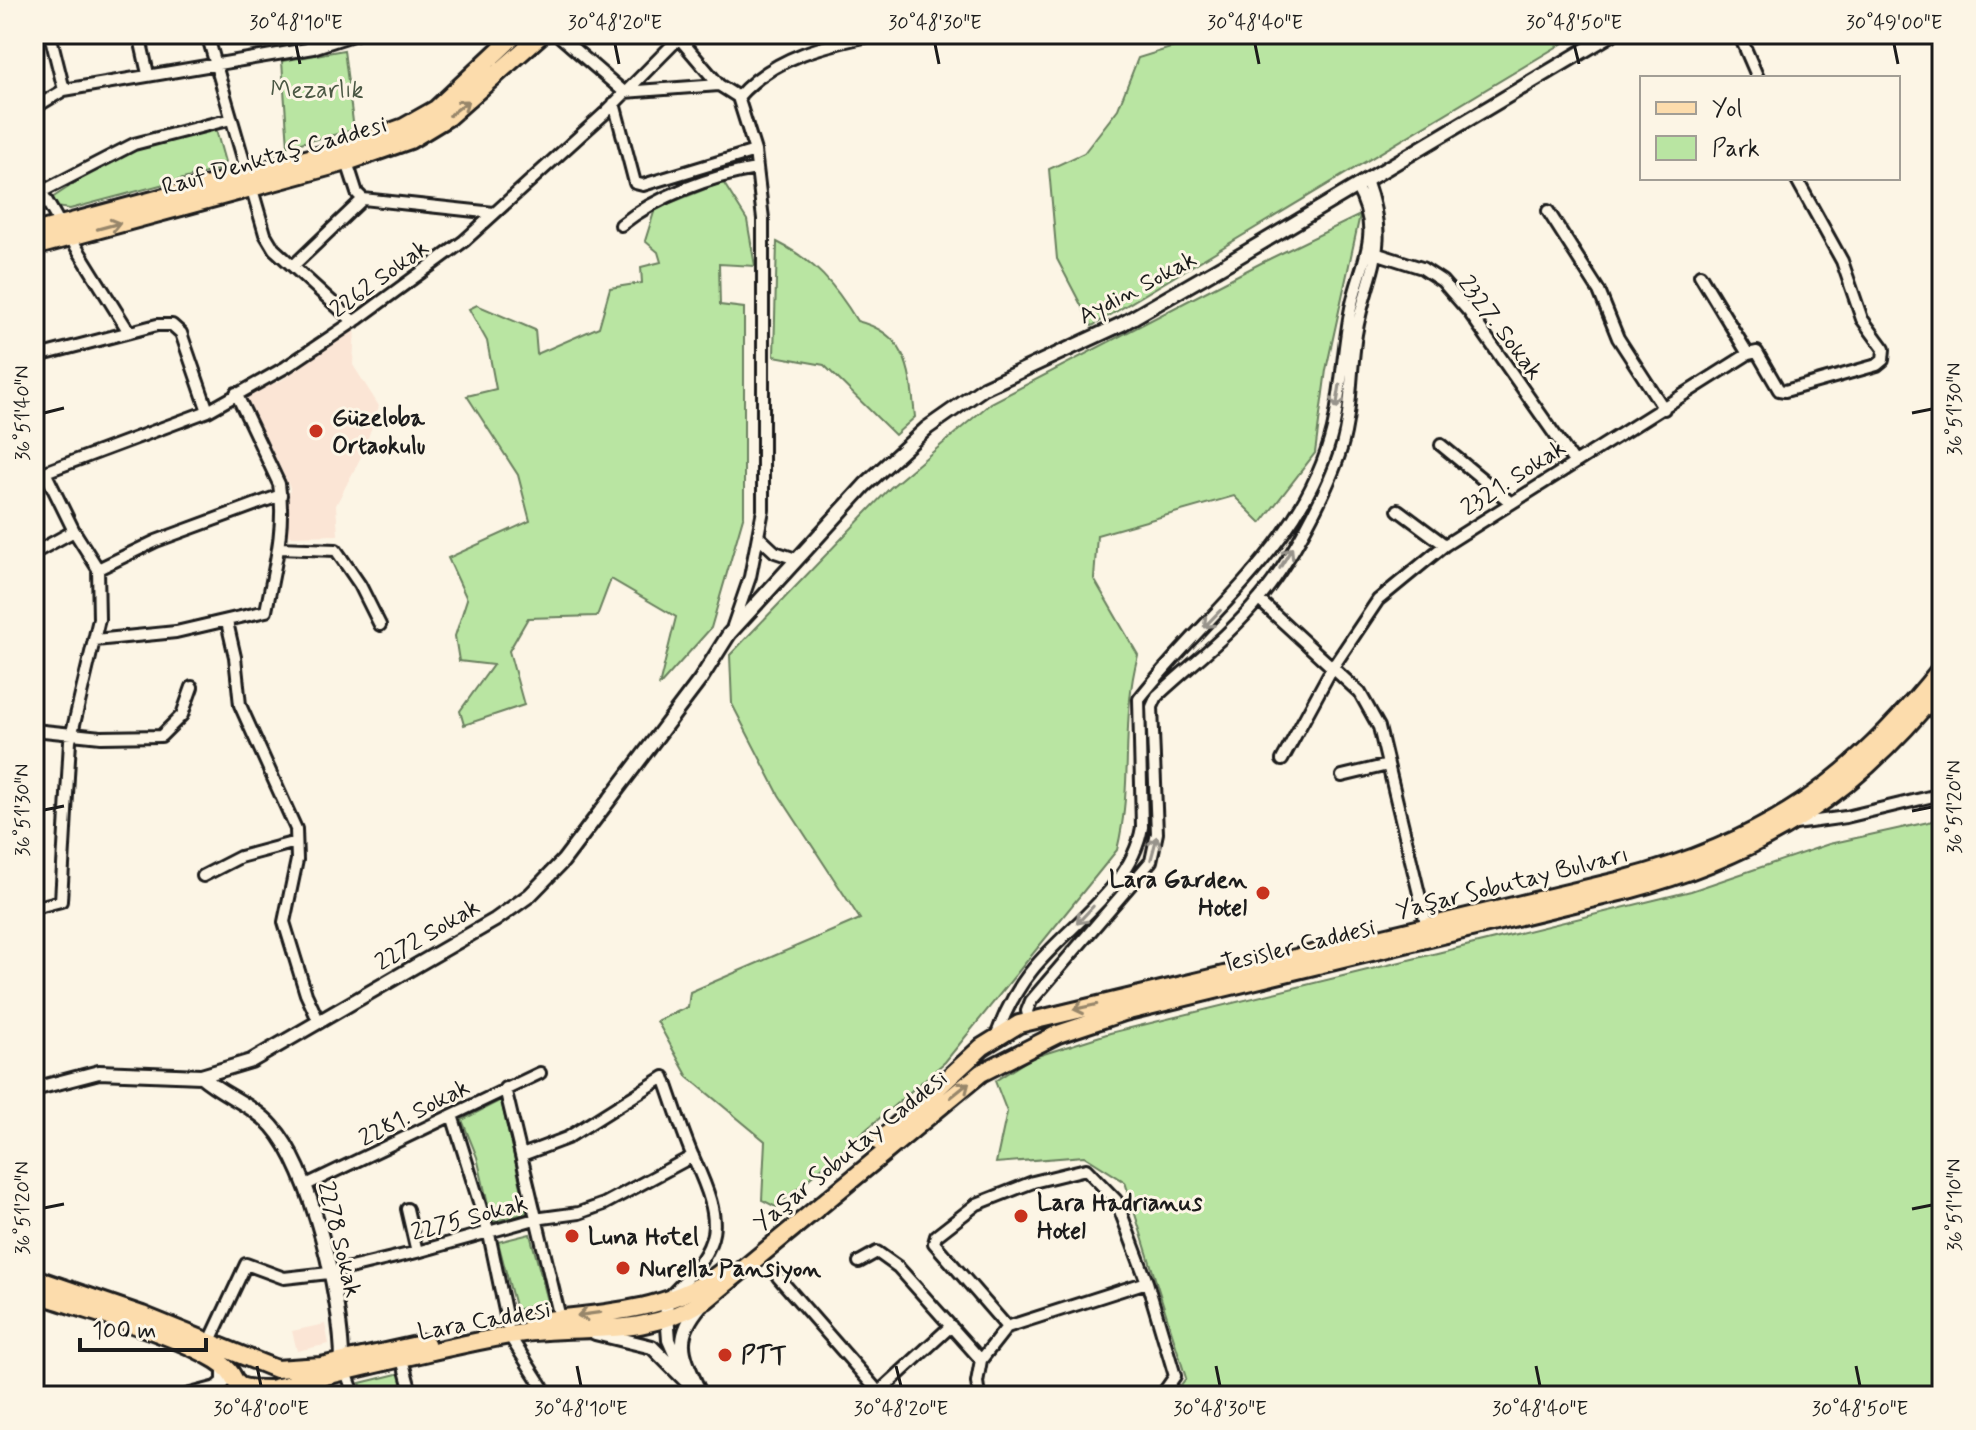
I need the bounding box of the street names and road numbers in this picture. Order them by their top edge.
street label: Rauf Denktaş Caddesi [158,109,390,203]
street label: 2262 Sokak [324,233,435,325]
street label: Aydin Sokak [1073,244,1202,332]
street label: 2327. Sokak [1450,269,1549,386]
street label: 2321. Sokak [1455,433,1572,524]
street label: Yaşar Sobutay Bulvarı [1393,840,1632,927]
street label: 2272 Sokak [370,892,486,979]
street label: Tesisler Caddesi [1218,912,1379,981]
street label: Yaşar Sobutay Caddesi [748,1063,954,1239]
street label: 2281. Sokak [354,1072,475,1154]
street label: 2278 Sokak [309,1178,368,1301]
street label: 2275 Sokak [408,1188,531,1249]
street label: Lara Caddesi [415,1295,553,1348]

